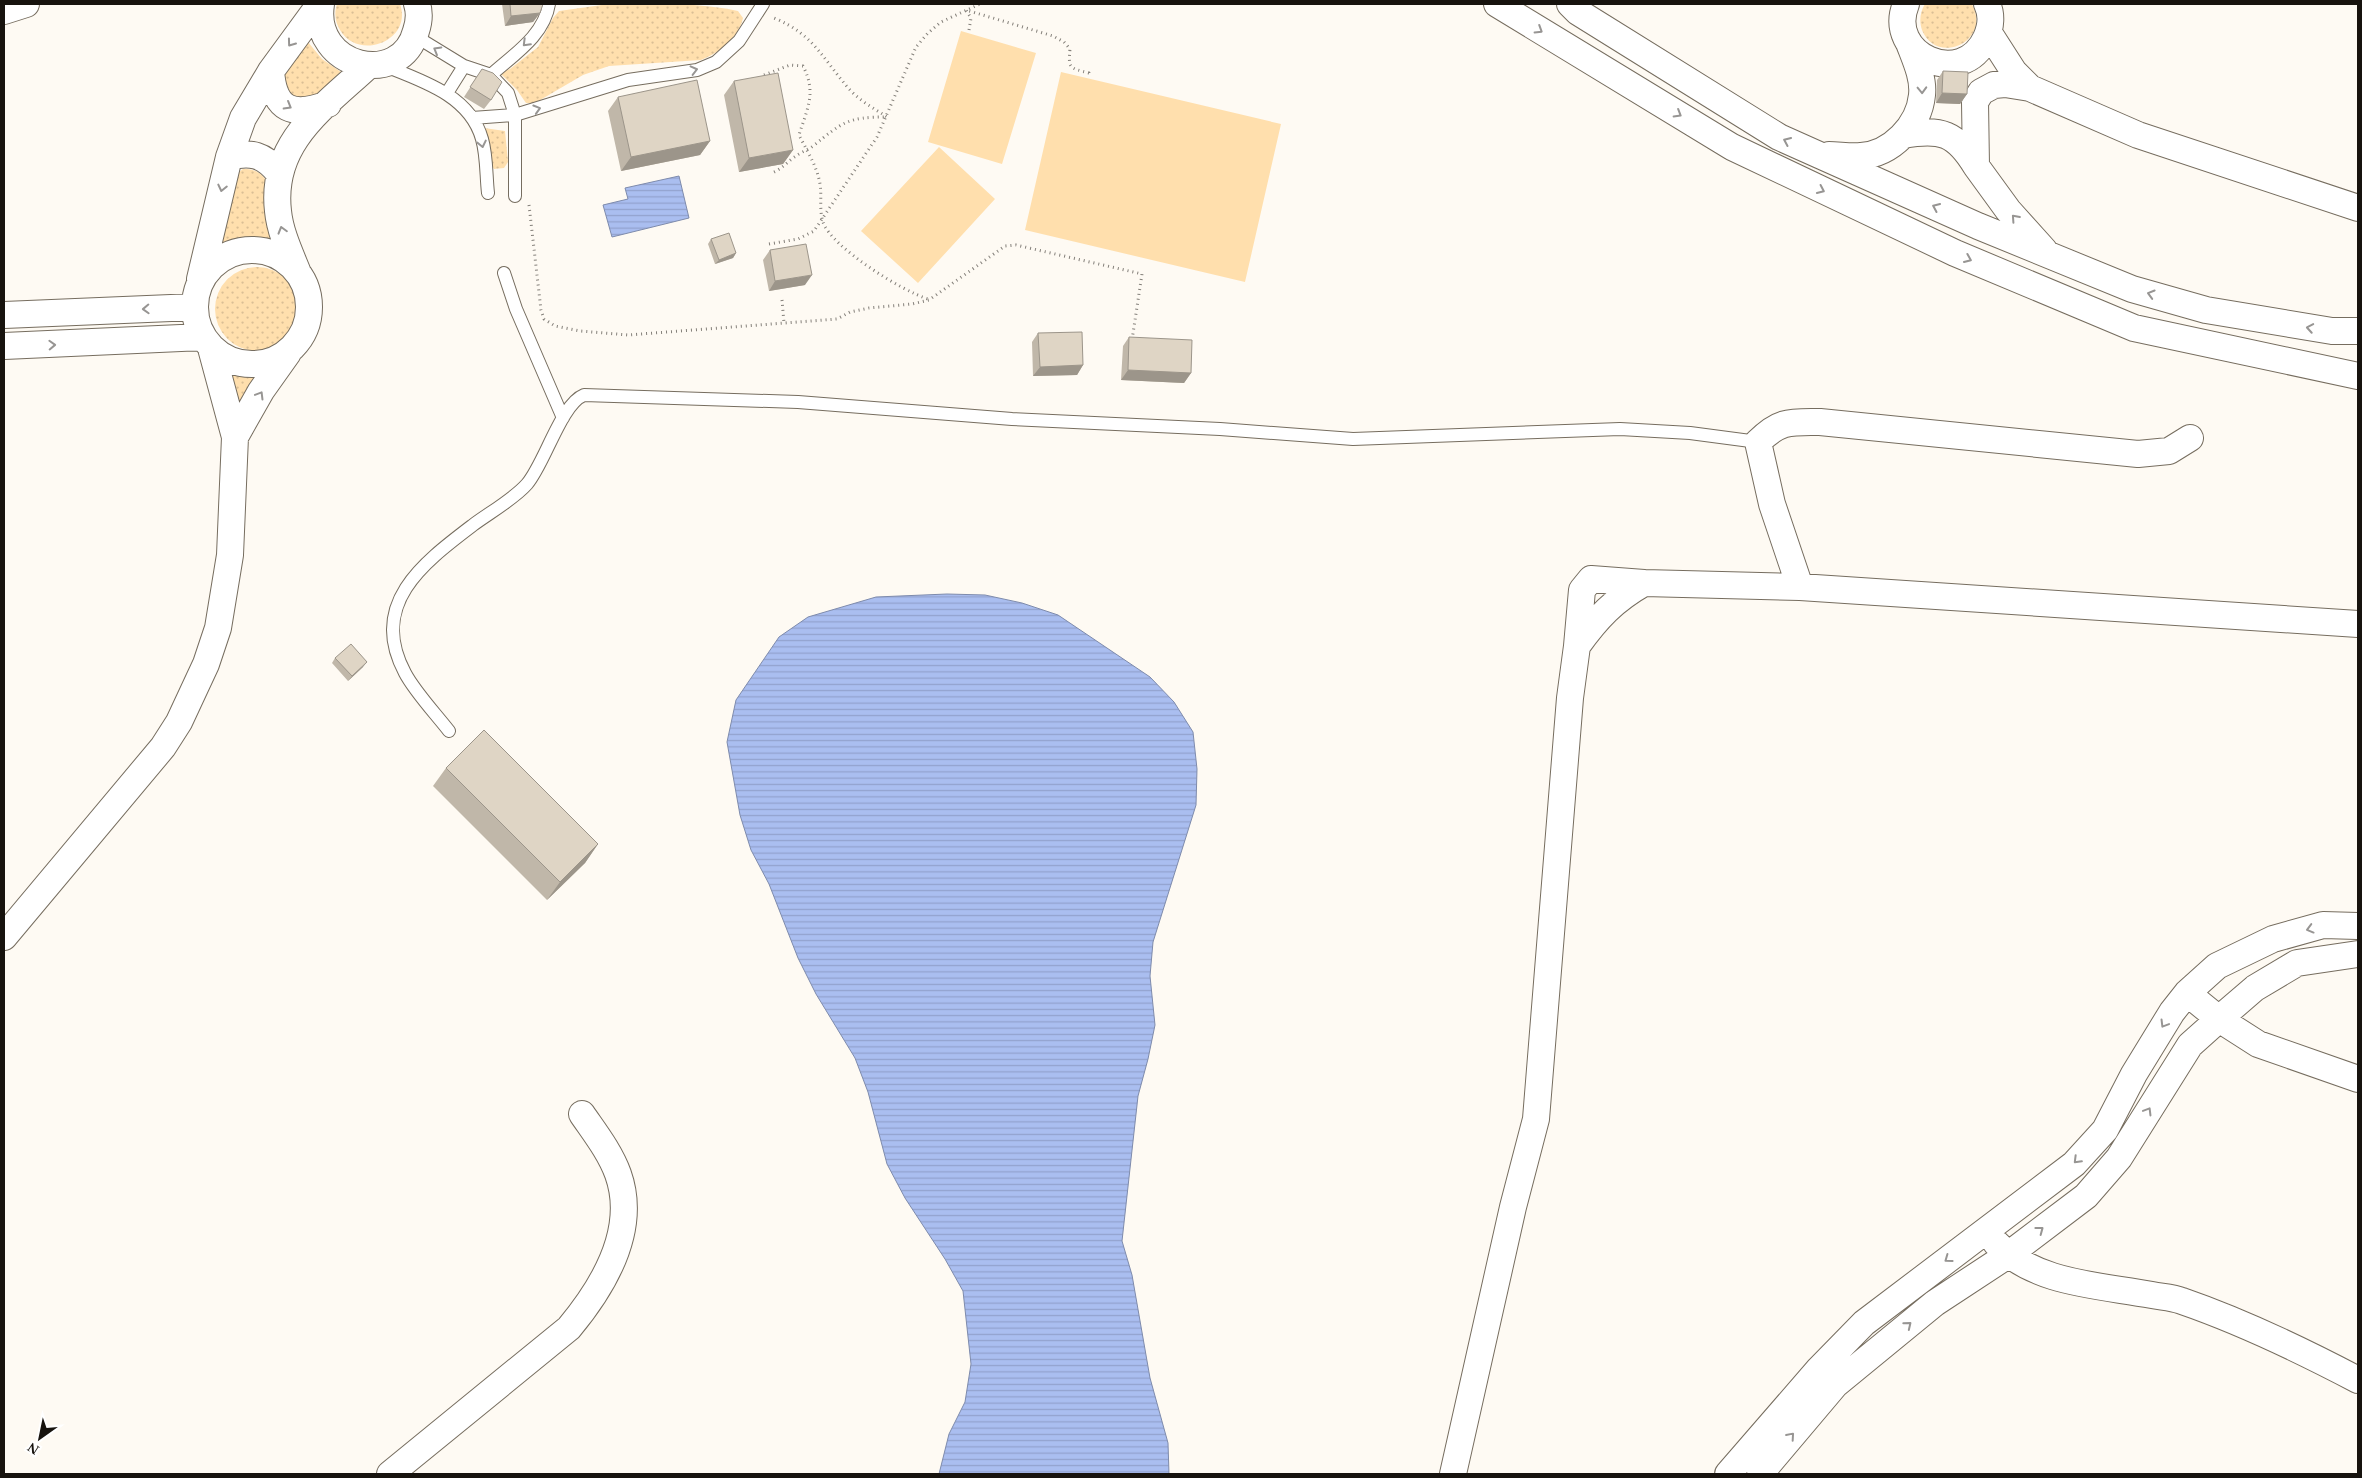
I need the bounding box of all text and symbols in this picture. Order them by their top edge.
one-way arrow [1533,23,1542,33]
one-way arrow [288,37,297,47]
one-way arrow [523,38,532,47]
one-way arrow [433,46,442,56]
one-way arrow [690,65,699,76]
one-way arrow [1916,86,1927,94]
one-way arrow [283,100,292,110]
one-way arrow [532,105,541,115]
one-way arrow [1672,108,1681,118]
one-way arrow [1783,136,1792,147]
one-way arrow [476,140,487,149]
one-way arrow [1816,183,1825,194]
one-way arrow [217,184,228,193]
one-way arrow [1932,203,1941,214]
one-way arrow [2012,215,2021,224]
one-way arrow [278,226,288,235]
one-way arrow [1963,252,1972,263]
one-way arrow [2147,290,2156,300]
one-way arrow [142,304,150,314]
one-way arrow [2305,323,2314,333]
one-way arrow [49,339,57,350]
one-way arrow [253,392,263,401]
one-way arrow [2306,923,2314,934]
one-way arrow [2160,1019,2170,1028]
one-way arrow [2141,1108,2151,1117]
one-way arrow [2074,1155,2083,1164]
one-way arrow [2034,1228,2043,1236]
one-way arrow [1944,1253,1954,1262]
one-way arrow [1902,1322,1911,1330]
north arrow [15,1413,65,1463]
one-way arrow [1785,1433,1794,1442]
text: N [25,1439,42,1458]

